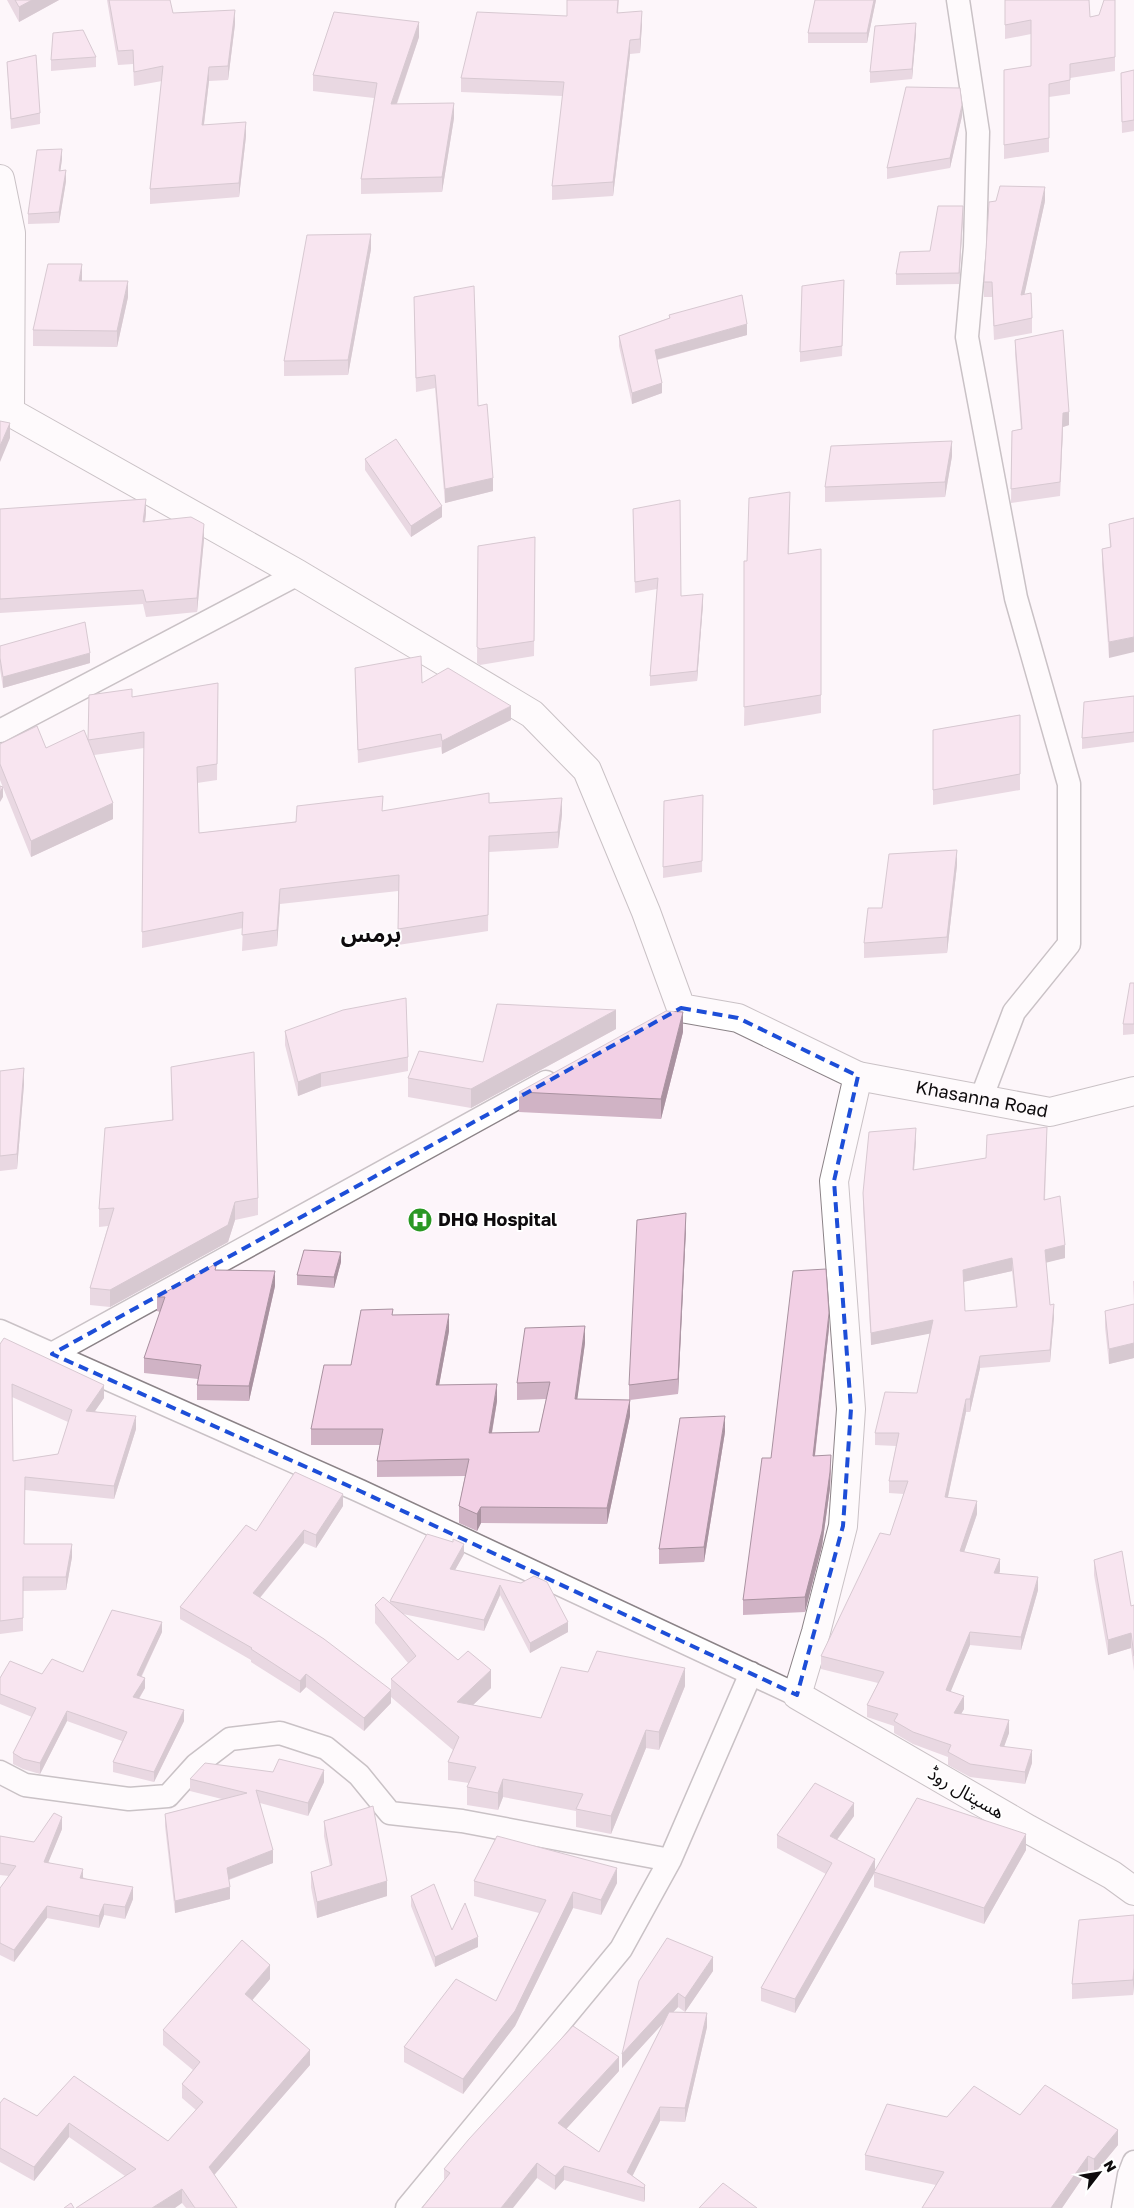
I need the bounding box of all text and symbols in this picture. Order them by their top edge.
district label: برمس [341,920,401,947]
street label: Khasanna Road [914,1075,1050,1121]
hospital icon: DHQ Hospital [407,1207,433,1233]
place label: DHQ Hospital [438,1208,557,1230]
street label: ھسپتال روڈ [924,1761,1009,1824]
north arrow [1074,2148,1124,2198]
text: N [1101,2157,1121,2175]

